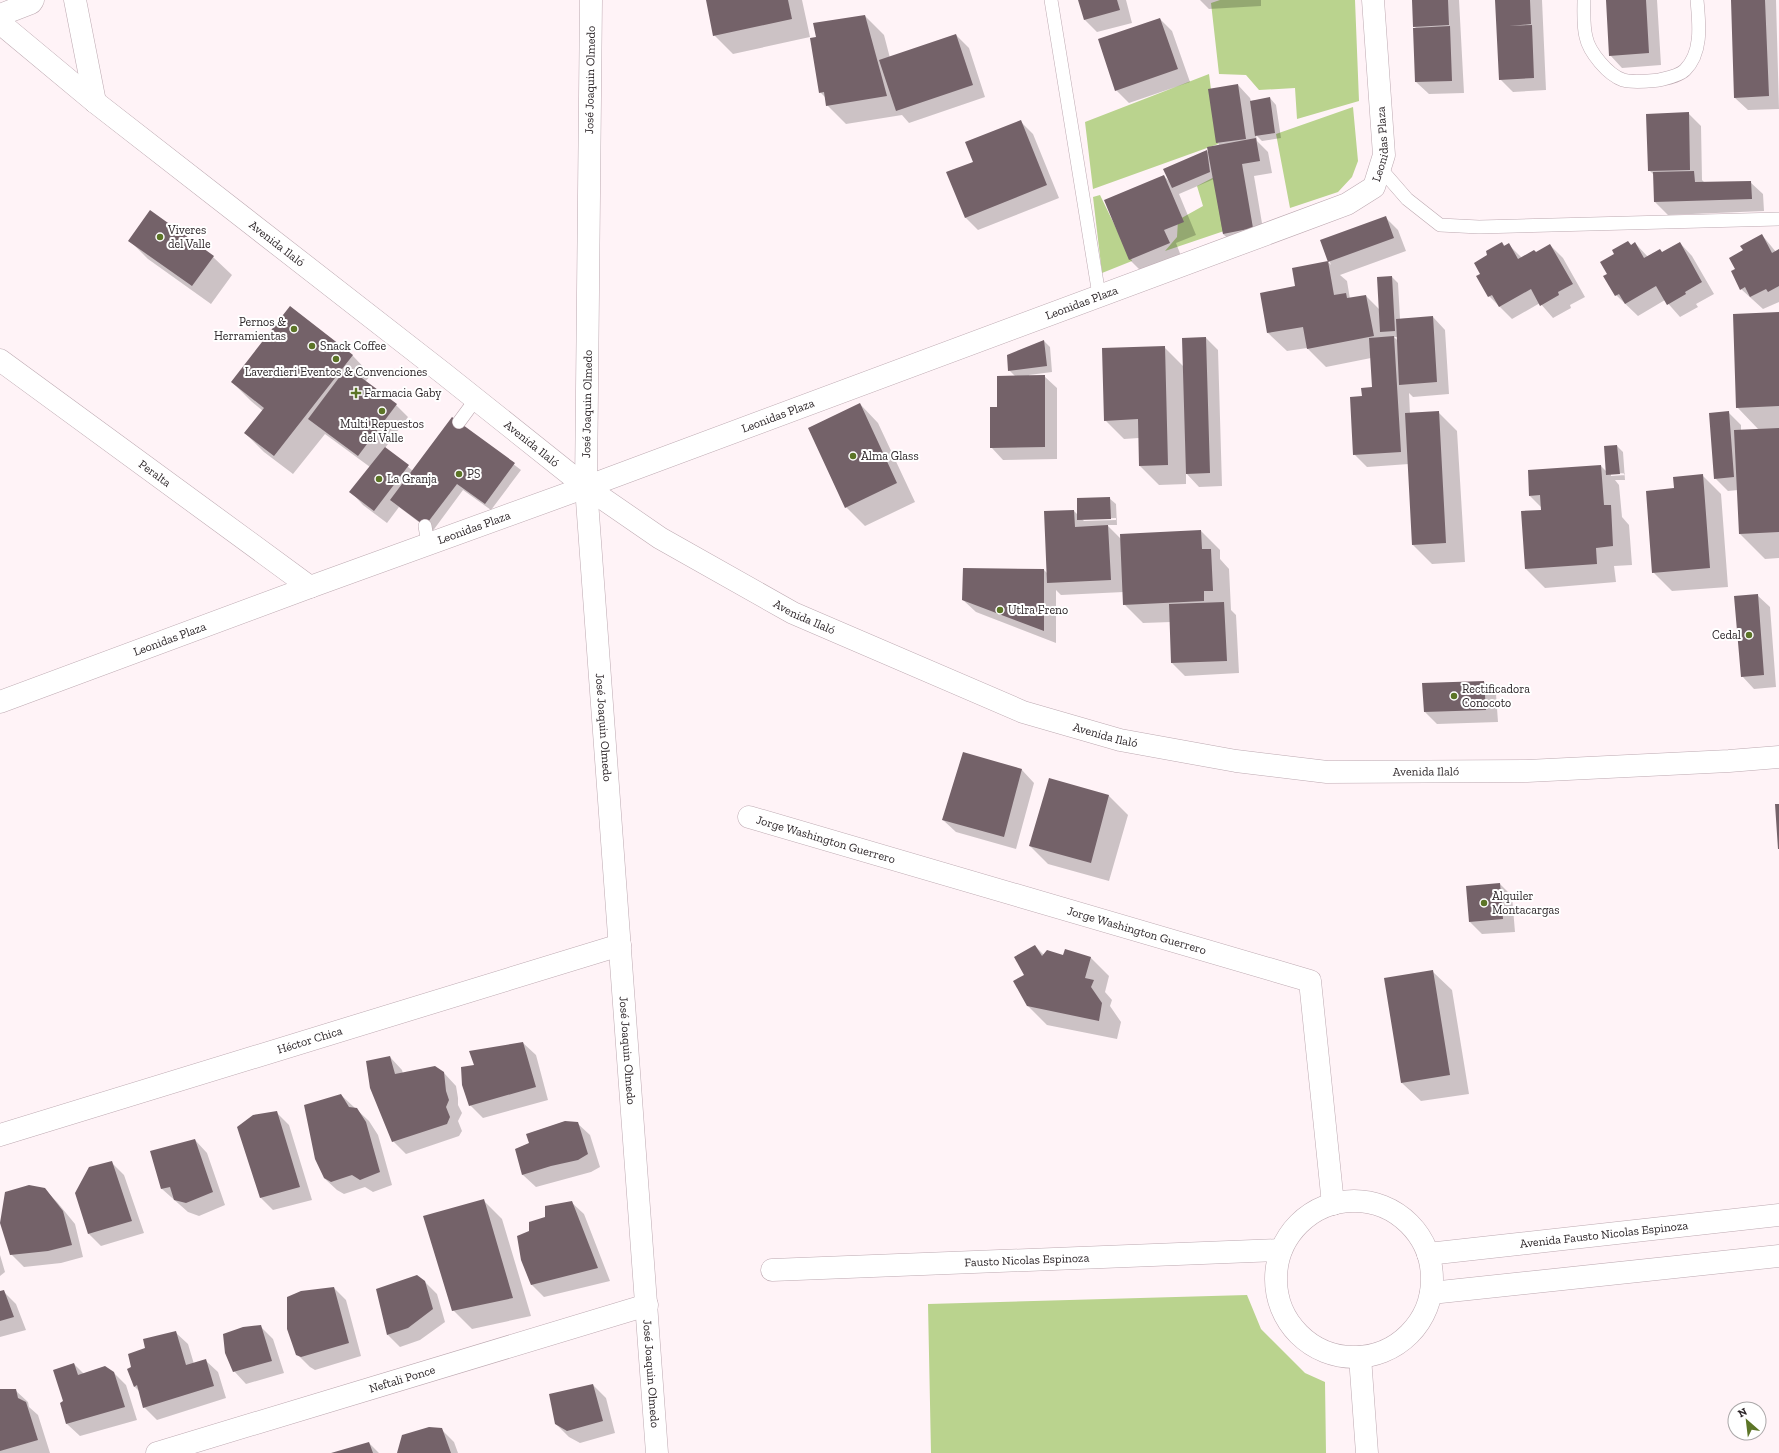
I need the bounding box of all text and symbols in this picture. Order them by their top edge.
street label: José Joaquin Olmedo [582,26,598,134]
street label: Leonidas Plaza [1369,106,1391,184]
street label: Avenida Ilaló [246,218,307,270]
place label: Viveres del Valle [167,223,211,251]
marker: Viveres del Valle [155,232,165,242]
street label: Leonidas Plaza [1043,283,1120,323]
place label: Pernos & Herramientas [214,315,286,343]
marker: Pernos & Herramientas [289,324,299,334]
place label: Snack Coffee [320,339,386,353]
marker: Snack Coffee [307,341,317,351]
street label: José Joaquin Olmedo [579,350,595,458]
marker: Laverdieri Eventos & Convenciones [331,354,341,364]
place label: Laverdieri Eventos & Convenciones [245,365,427,379]
place label: Farmacia Gaby [364,386,442,400]
marker: Farmacia Gaby [351,388,361,398]
street label: Leonidas Plaza [740,396,816,435]
marker: Multi Repuestos del Valle [377,406,387,416]
place label: Multi Repuestos del Valle [340,417,424,445]
street label: Avenida Ilaló [501,418,562,470]
place label: Alma Glass [861,449,919,463]
marker: Alma Glass [848,451,858,461]
street label: Peralta [136,457,174,490]
place label: PS [467,467,480,481]
marker: PS [454,469,464,479]
place label: La Granja [387,472,437,487]
marker: La Granja [374,474,384,484]
street label: Leonidas Plaza [436,508,512,547]
street label: Avenida Ilaló [771,596,837,637]
place label: Utlra Freno [1008,603,1068,617]
marker: Utlra Freno [995,605,1005,615]
street label: Leonidas Plaza [132,619,208,659]
place label: Cedal [1712,628,1741,642]
marker: Cedal [1744,630,1754,640]
street label: José Joaquin Olmedo [593,673,615,782]
place label: Rectificadora Conocoto [1462,682,1530,710]
marker: Rectificadora Conocoto [1449,691,1459,701]
street label: Avenida Ilaló [1071,720,1139,750]
street label: Avenida Ilaló [1393,764,1459,779]
street label: Jorge Washington Guerrero [755,813,897,866]
place label: Alquiler Montacargas [1492,889,1560,917]
marker: Alquiler Montacargas [1479,898,1489,908]
street label: Jorge Washington Guerrero [1066,903,1208,957]
street label: José Joaquin Olmedo [616,996,638,1105]
street label: Héctor Chica [276,1023,344,1057]
street label: Avenida Fausto Nicolas Espinoza [1519,1218,1689,1251]
street label: Fausto Nicolas Espinoza [964,1251,1090,1269]
street label: José Joaquin Olmedo [640,1319,662,1428]
street label: Neftali Ponce [367,1362,437,1396]
north arrow [1727,1401,1767,1441]
text: N [1736,1405,1750,1420]

